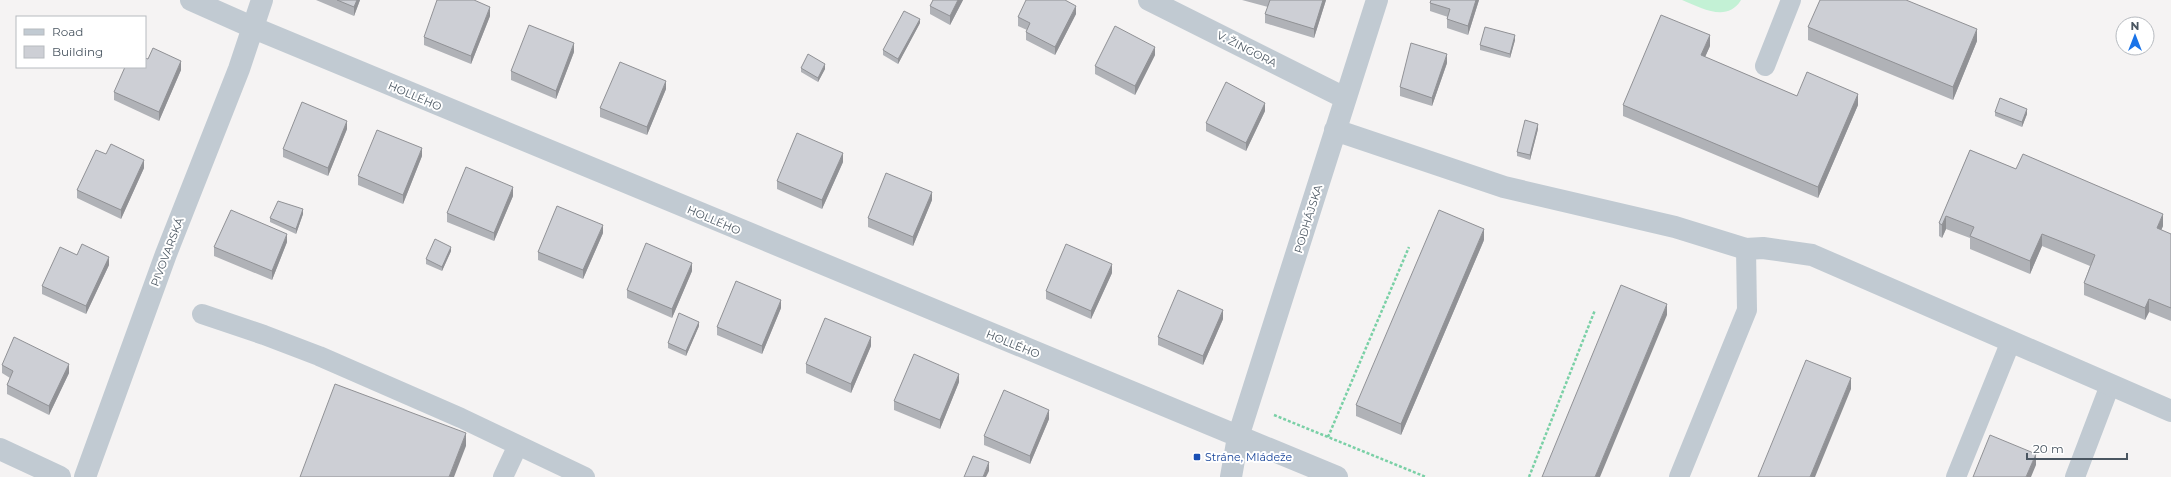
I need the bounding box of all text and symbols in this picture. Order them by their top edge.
legend [16,16,146,68]
north arrow [2115,16,2155,56]
text: N [2131,19,2139,33]
text: Road [52,24,83,39]
street label: V. ŽINGORA [1215,28,1279,70]
text: Building [52,44,103,59]
street label: HOLLÉHO [386,78,444,114]
street label: PODHÁJSKA [1291,183,1325,255]
street label: HOLLÉHO [685,202,743,238]
street label: PIVOVARSKÁ [147,215,187,288]
street label: HOLLÉHO [984,327,1042,361]
scale bar [2027,435,2127,461]
text: 20 m [2033,441,2064,456]
place label: Stráne, Mládeže [1205,450,1293,464]
marker: Stráne, Mládeže [1192,452,1202,462]

